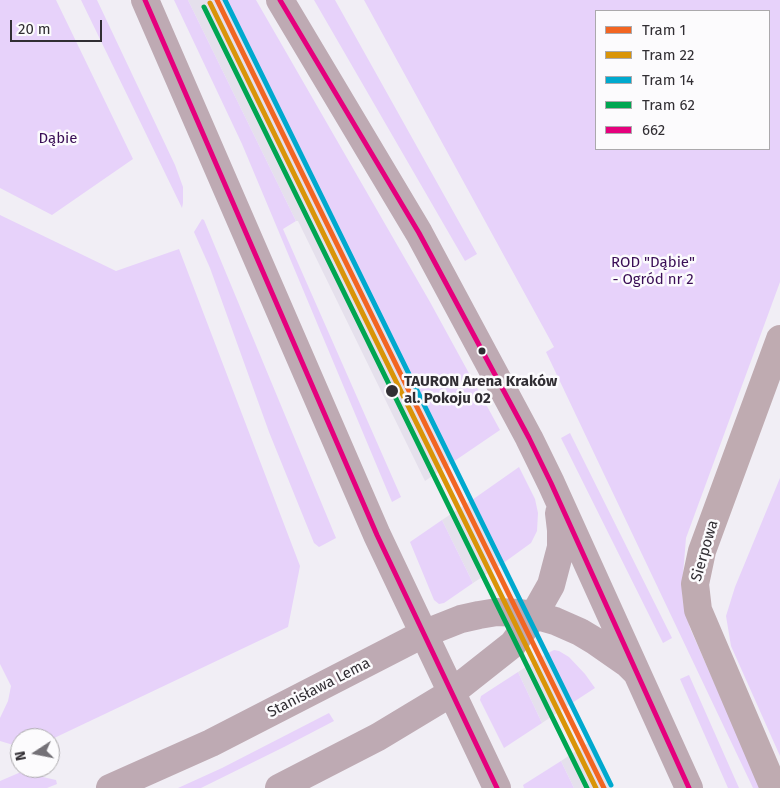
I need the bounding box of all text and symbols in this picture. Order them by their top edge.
scale bar [12,10,105,42]
legend [595,10,770,150]
text: 20 m [18,20,51,38]
text: Tram 1 [642,21,686,39]
text: Tram 22 [642,46,694,64]
text: Tram 14 [642,71,694,89]
text: Tram 62 [642,96,695,114]
text: 662 [642,121,665,139]
park label: Dąbie [39,130,77,148]
park label: ROD "Dąbie" - Ogród nr 2 [611,254,695,289]
unlabelled marker [477,346,487,356]
place label: TAURON Arena Kraków al. Pokoju 02 [404,373,557,408]
marker: TAURON Arena Kraków al. Pokoju 02 [384,383,400,399]
street label: Sierpowa [688,518,722,584]
street label: Stanisława Lema [265,654,373,722]
north arrow [10,728,60,778]
text: N [12,750,30,762]

